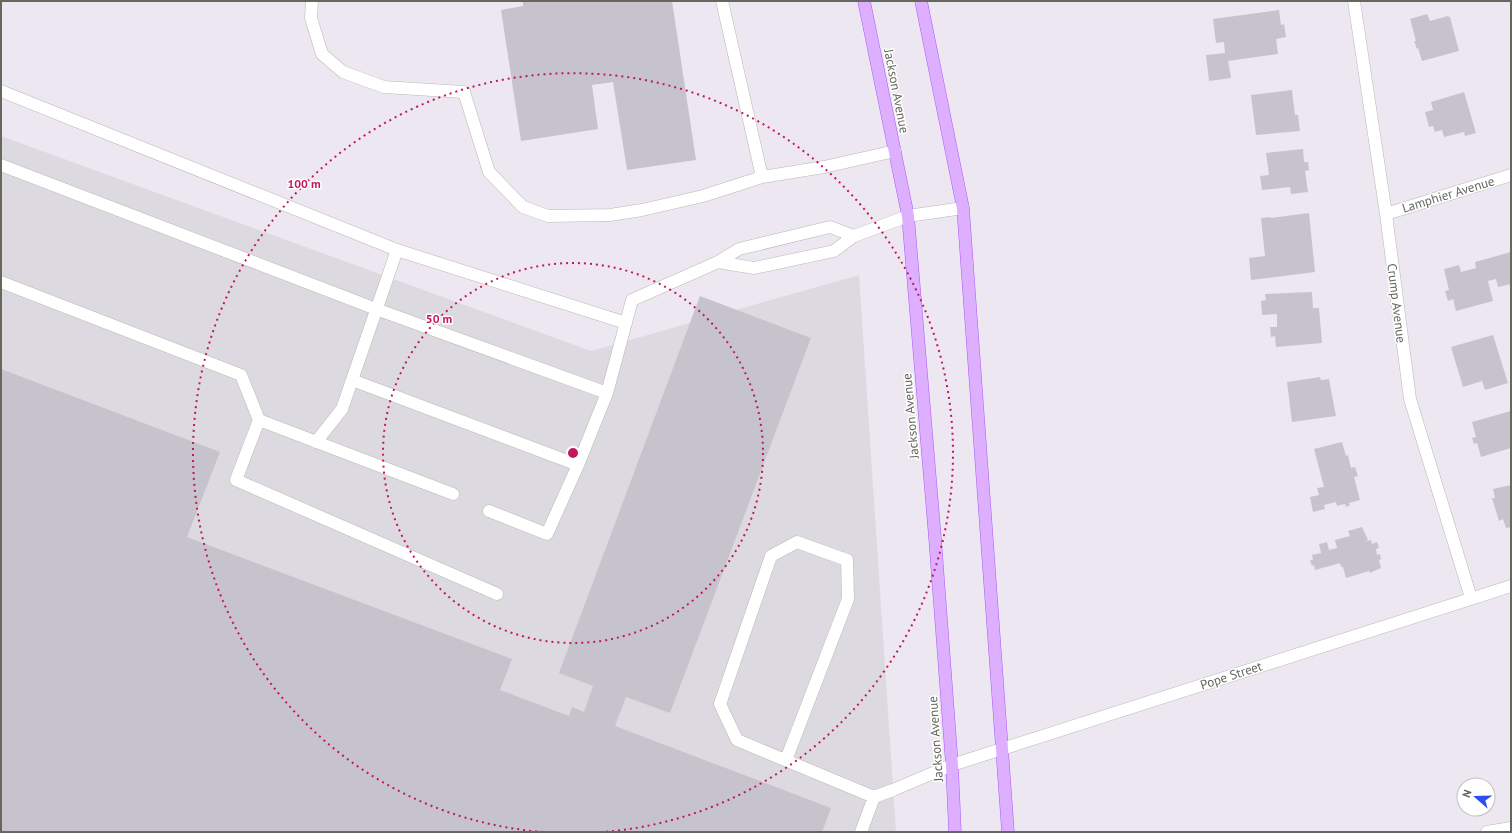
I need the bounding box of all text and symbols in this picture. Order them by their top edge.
street label: Jackson Avenue [880,47,913,135]
street label: Lamphier Avenue [1400,172,1496,217]
text: 100 m [287,176,321,191]
street label: Crump Avenue [1383,262,1410,344]
text: 50 m [426,311,452,326]
street label: Jackson Avenue [898,373,923,460]
centre of rings [566,446,580,460]
street label: Pope Street [1198,657,1265,693]
street label: Jackson Avenue [924,696,947,783]
north arrow [1456,777,1496,817]
text: N [1459,788,1474,799]

